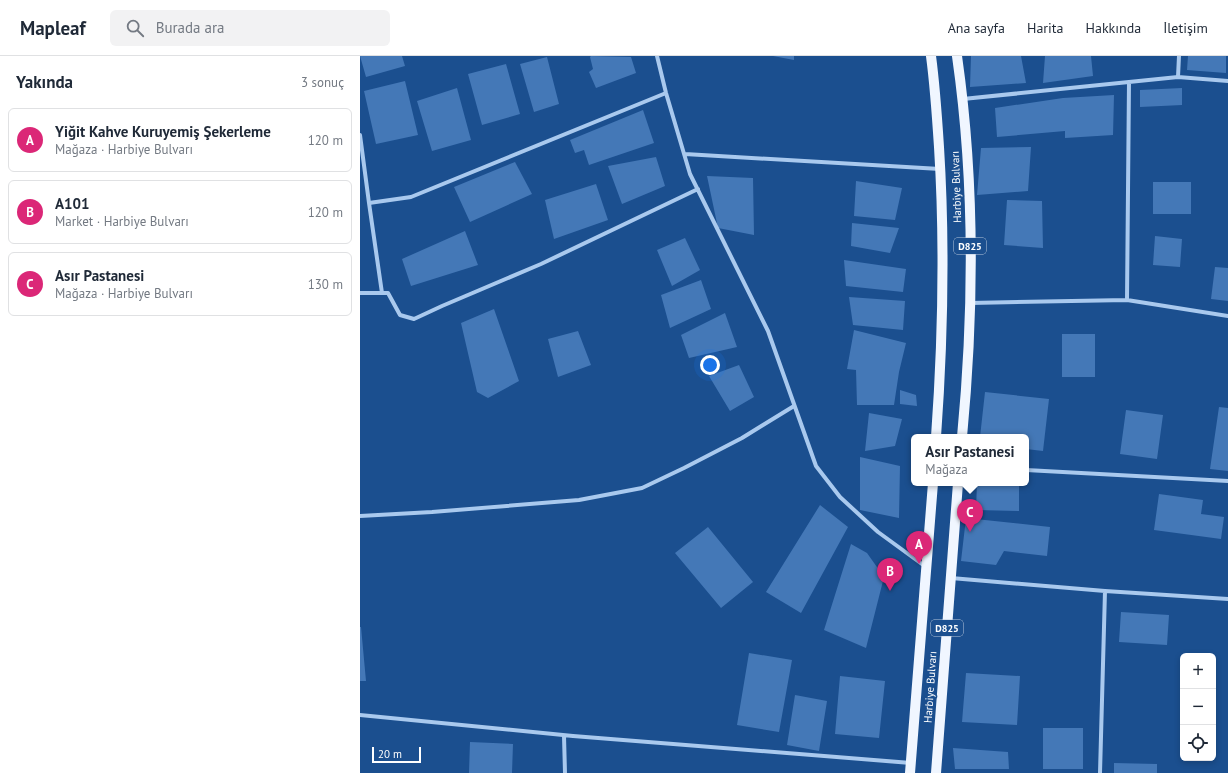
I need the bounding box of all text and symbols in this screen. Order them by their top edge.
search box [110,10,390,46]
text: Mapleaf [20,16,86,40]
icon: search [124,17,146,39]
text: Burada ara [156,18,225,37]
text: Ana sayfa [948,19,1005,37]
text: Harita [1027,19,1064,37]
text: Hakkında [1086,19,1141,37]
text: İletişim [1163,19,1208,37]
text: Yakında [16,71,73,93]
text: 3 sonuç [301,74,344,91]
text: Yiğit Kahve Kuruyemiş Şekerleme [55,122,271,141]
text: A [26,132,34,149]
text: 120 m [308,132,343,149]
text: Mağaza · Harbiye Bulvarı [55,141,193,158]
street label: Harbiye Bulvarı [948,151,964,223]
text: A101 [55,194,90,213]
text: B [26,204,34,221]
text: 120 m [308,204,343,221]
text: Market · Harbiye Bulvarı [55,213,189,230]
road number: D825 [954,238,986,254]
text: Asır Pastanesi [55,266,144,285]
text: C [26,276,34,293]
text: 130 m [308,276,343,293]
text: Mağaza · Harbiye Bulvarı [55,285,193,302]
your location [700,355,720,375]
popup [911,434,1029,486]
text: Asır Pastanesi [925,442,1015,461]
text: Mağaza [925,461,968,478]
pin: C [957,499,983,532]
pin: A [906,531,932,564]
pin: B [877,558,903,591]
road number: D825 [931,620,963,636]
street label: Harbiye Bulvarı [921,651,939,723]
map controls [1180,653,1216,761]
button: + [1180,653,1216,689]
button: − [1180,689,1216,725]
button: locate [1180,725,1216,761]
scale bar [372,745,421,764]
text: 20 m [378,747,402,761]

